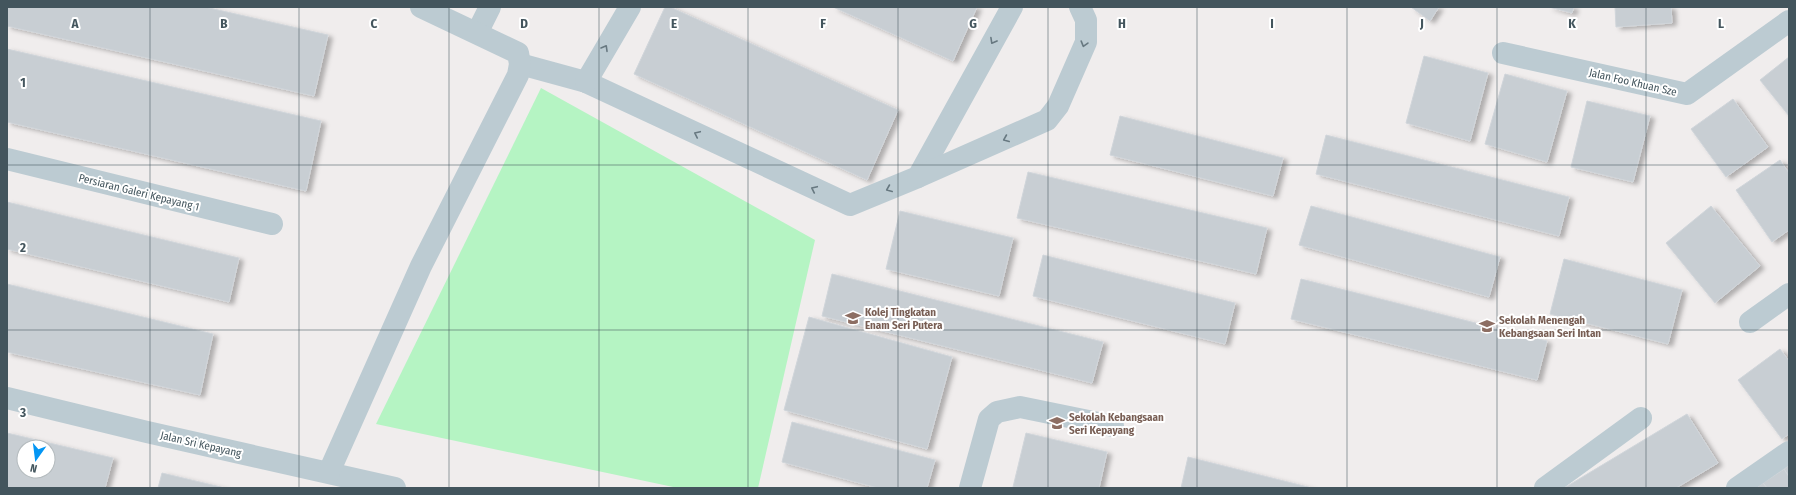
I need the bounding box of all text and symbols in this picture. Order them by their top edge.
text: A [70,16,79,31]
text: B [220,16,228,31]
text: C [371,16,378,31]
text: D [520,16,528,31]
text: E [671,16,677,31]
text: F [820,16,826,31]
text: G [969,16,977,31]
text: H [1118,16,1126,31]
text: I [1270,16,1274,31]
text: J [1419,16,1424,31]
text: K [1568,16,1576,31]
text: L [1718,16,1724,31]
one-way arrow [990,37,998,44]
one-way arrow [1080,41,1089,48]
one-way arrow [601,45,608,52]
street label: Jalan Foo Khuan Sze [1588,66,1678,99]
text: 1 [20,75,26,90]
one-way arrow [693,131,701,139]
one-way arrow [1003,134,1011,142]
street label: Persiaran Galeri Kepayang 1 [77,171,201,214]
one-way arrow [886,184,893,192]
one-way arrow [811,186,819,194]
text: 2 [19,240,26,255]
place label: Kolej Tingkatan Enam Seri Putera [865,306,943,332]
school or university icon: Kolej Tingkatan Enam Seri Putera [844,309,862,327]
place label: Sekolah Menengah Kebangsaan Seri Intan [1499,314,1601,340]
school or university icon: Sekolah Menengah Kebangsaan Seri Intan [1478,317,1496,335]
text: 3 [19,405,26,420]
place label: Sekolah Kebangsaan Seri Kepayang [1069,411,1164,437]
school or university icon: Sekolah Kebangsaan Seri Kepayang [1048,414,1066,432]
street label: Jalan Sri Kepayang [159,429,243,460]
north arrow [16,439,56,479]
text: N [29,461,38,475]

